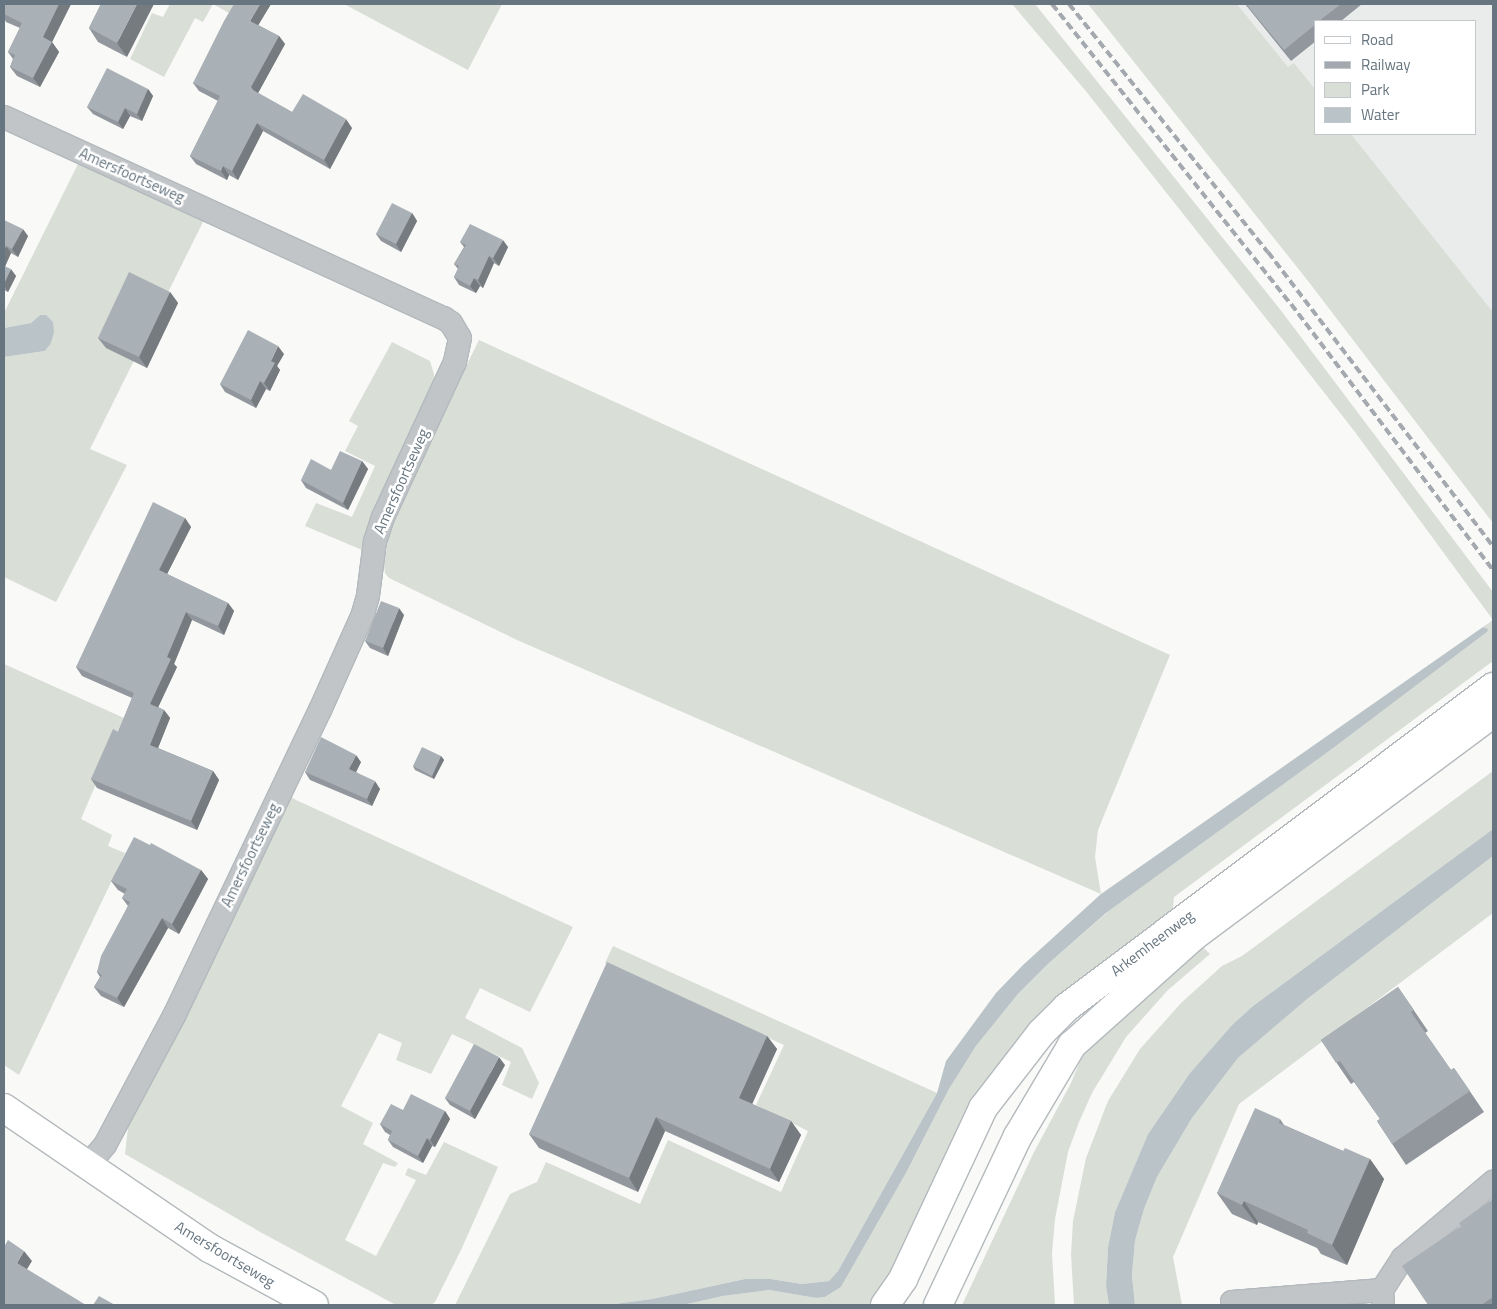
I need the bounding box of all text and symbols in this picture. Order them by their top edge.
legend [1314,20,1477,135]
text: Road [1361,28,1393,51]
text: Railway [1361,53,1411,76]
text: Park [1361,78,1390,101]
text: Water [1361,103,1400,126]
street label: Amersfoortseweg [77,144,187,206]
street label: Amersfoortseweg [370,426,432,536]
street label: Amersfoortseweg [217,800,283,910]
street label: Arkemheenweg [1107,906,1197,980]
street label: Amersfoortseweg [172,1217,278,1291]

